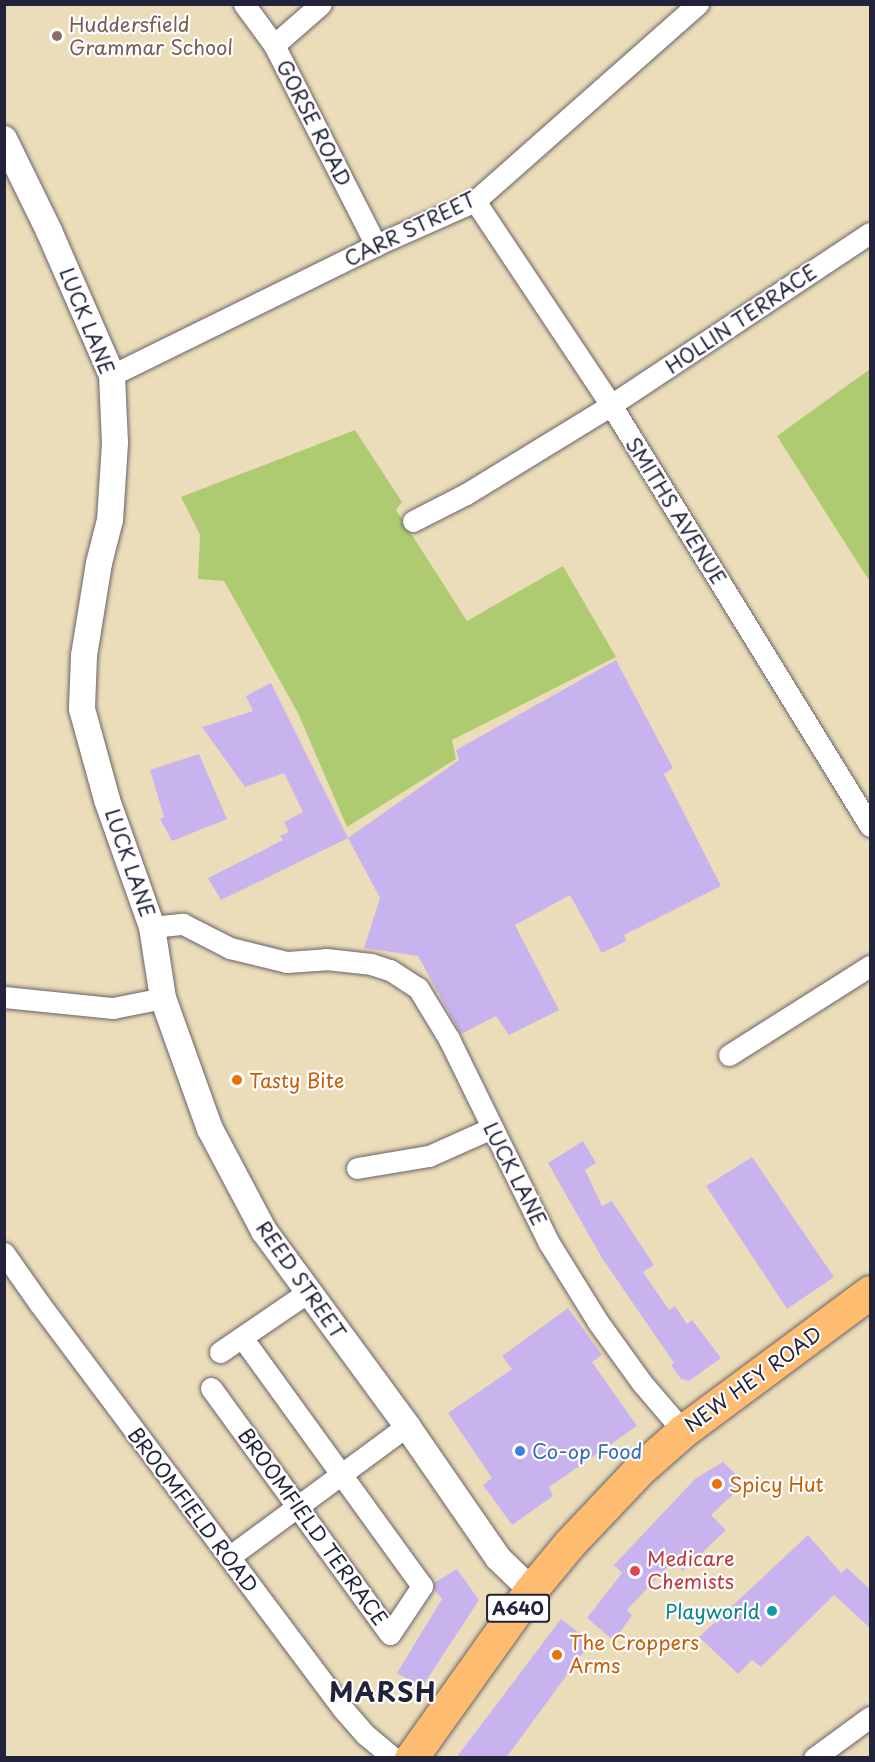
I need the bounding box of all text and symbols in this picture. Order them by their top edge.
place label: Huddersfield Grammar School [69,13,233,60]
marker: Huddersfield Grammar School [50,29,64,43]
street label: GORSE ROAD [272,56,356,190]
street label: CARR STREET [340,187,480,271]
street label: HOLLIN TERRACE [660,259,822,379]
street label: LUCK LANE [54,263,120,379]
street label: SMITHS AVENUE [621,433,731,589]
street label: LUCK LANE [100,805,160,921]
place label: Tasty Bite [249,1068,345,1092]
marker: Tasty Bite [230,1073,244,1087]
street label: LUCK LANE [478,1117,552,1231]
street label: REED STREET [251,1216,351,1344]
street label: NEW HEY ROAD [680,1321,826,1437]
street label: BROOMFIELD ROAD [123,1422,263,1598]
street label: BROOMFIELD TERRACE [234,1424,392,1630]
place label: Co-op Food [532,1439,643,1463]
marker: Co-op Food [513,1444,527,1458]
place label: Spicy Hut [729,1472,824,1496]
marker: Spicy Hut [710,1477,724,1491]
place label: Medicare Chemists [647,1547,735,1594]
marker: Medicare Chemists [628,1564,642,1578]
road number: A640 [485,1593,551,1623]
place label: Playworld [665,1599,760,1623]
marker: Playworld [765,1604,779,1618]
place label: The Croppers Arms [569,1631,699,1678]
marker: The Croppers Arms [550,1648,564,1662]
district label: MARSH [329,1676,437,1708]

